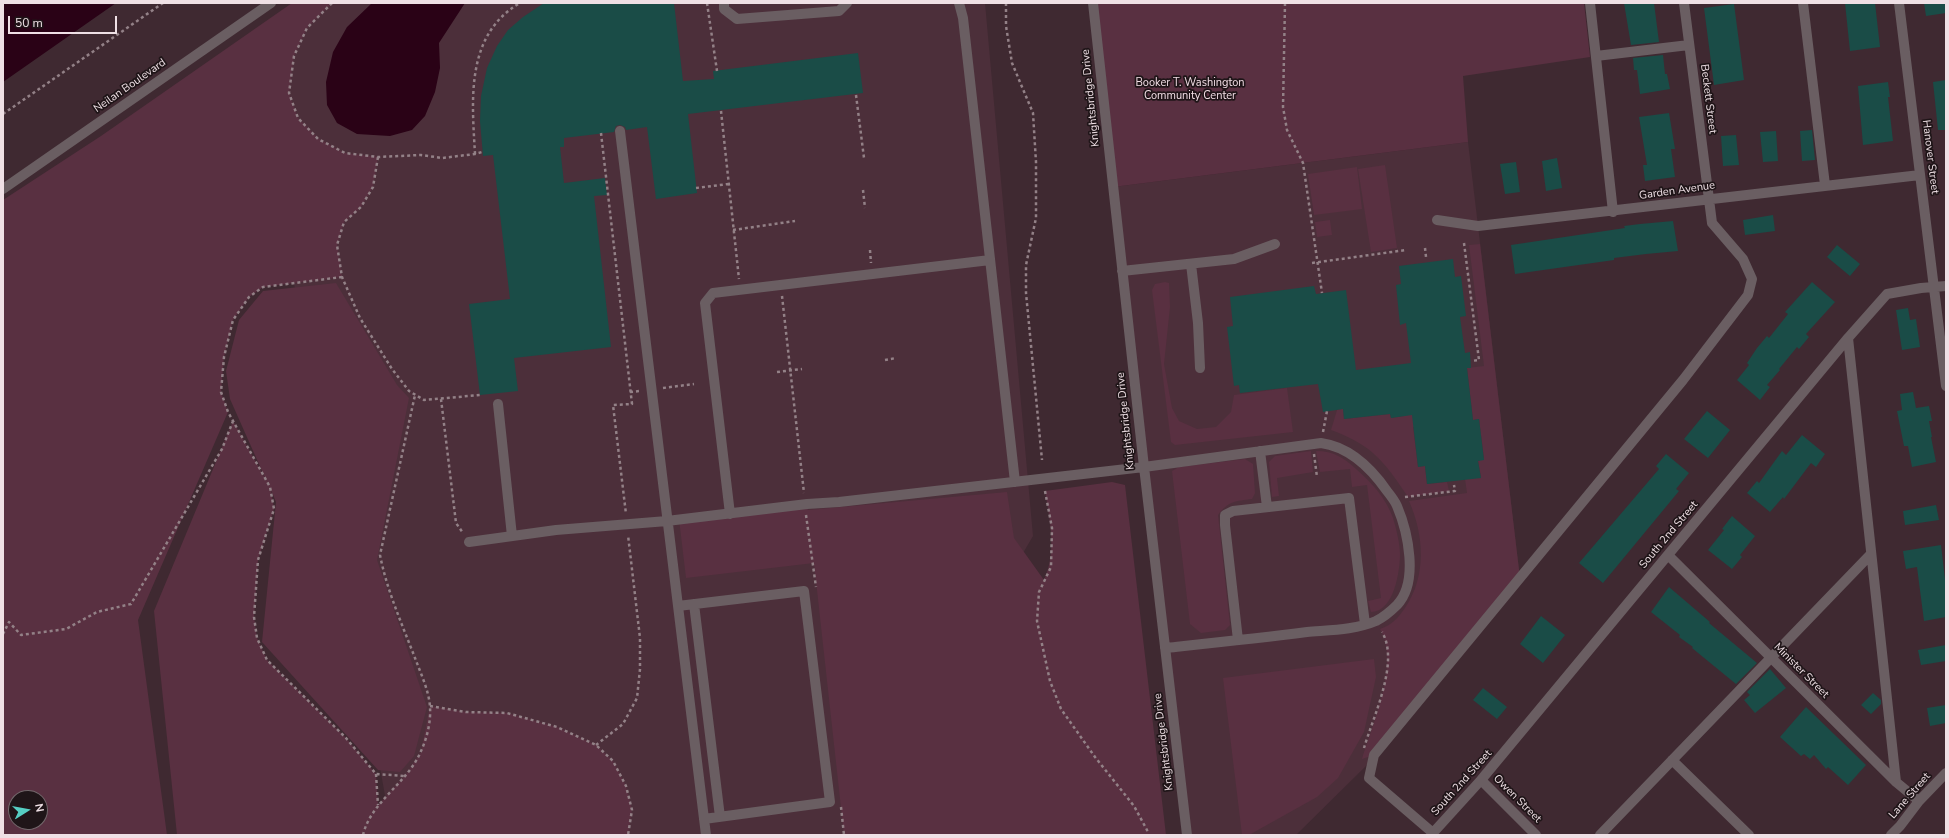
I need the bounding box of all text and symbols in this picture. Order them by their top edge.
scale bar [10,8,119,34]
text: 50 m [15,15,43,31]
street label: Knightsbridge Drive [1079,49,1103,147]
street label: Neilan Boulevard [91,56,169,116]
street label: Beckett Street [1697,63,1719,135]
park label: Booker T. Washington Community Center [1135,76,1245,102]
street label: Hanover Street [1919,119,1941,195]
street label: Garden Avenue [1638,179,1716,203]
street label: Knightsbridge Drive [1114,372,1138,470]
street label: South 2nd Street [1637,499,1701,571]
street label: Minister Street [1771,641,1831,701]
street label: Knightsbridge Drive [1151,693,1177,791]
street label: South 2nd Street [1429,747,1495,819]
street label: Lane Street [1886,770,1934,822]
street label: Owen Street [1490,772,1544,826]
north arrow [8,790,48,830]
text: N [31,802,47,813]

